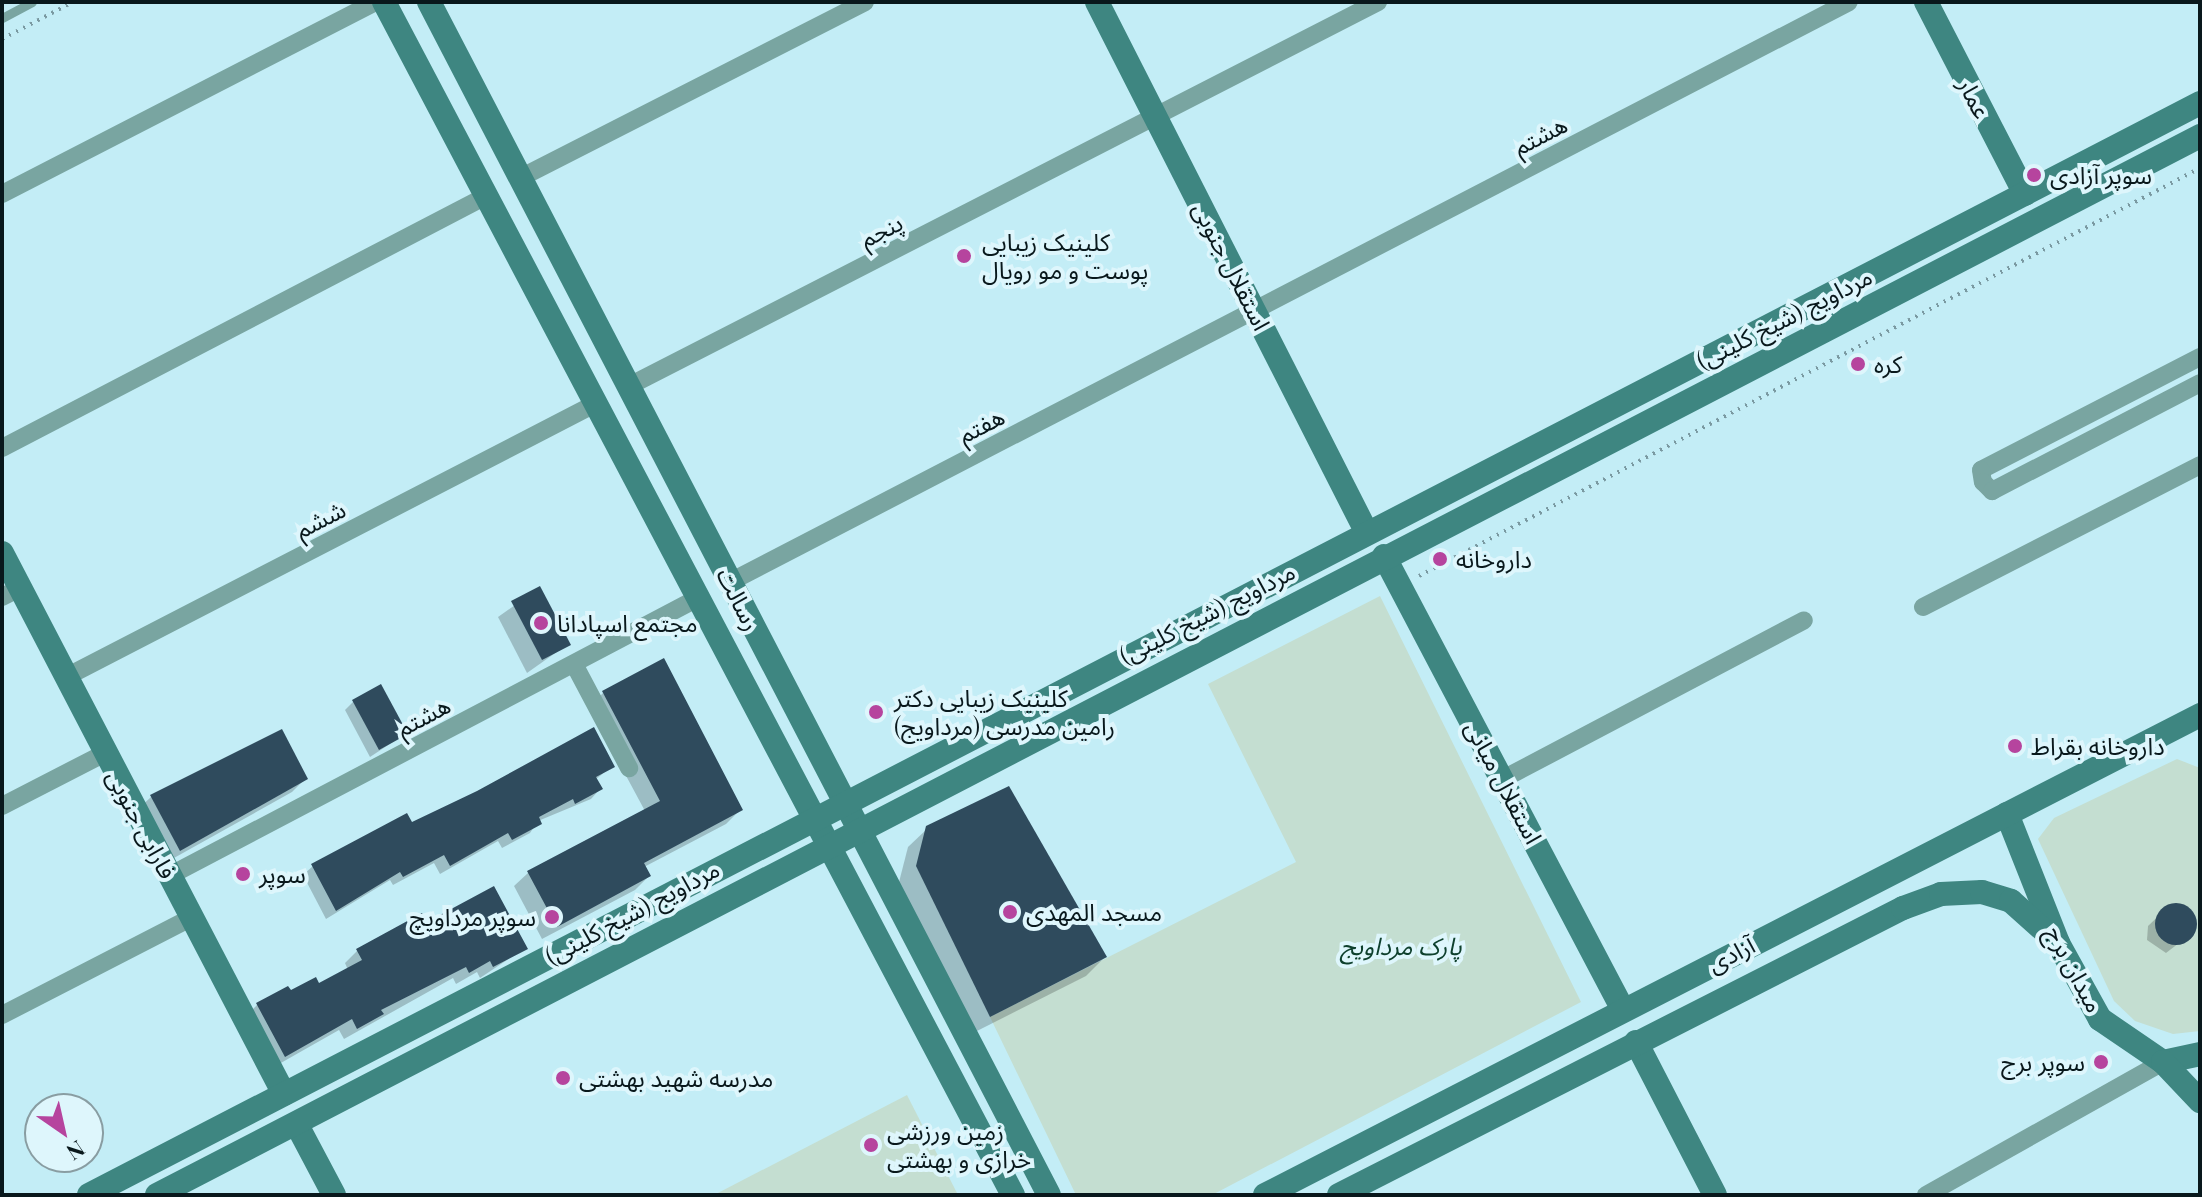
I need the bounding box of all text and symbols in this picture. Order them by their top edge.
street label: عمار [1953,73,1997,123]
street label: هشتم [1508,109,1572,161]
place label: سوپر آزادی [2050,161,2152,189]
marker: سوپر آزادی [2025,166,2043,184]
street label: استقلال جنوبی [1187,197,1277,335]
street label: پنجم [855,207,907,253]
place label: کلینیک زیبایی پوست و مو رویال [982,228,1149,284]
marker: کلینیک زیبایی پوست و مو رویال [953,245,975,267]
street label: مرداویج (شیخ کلینی) [1691,261,1877,375]
place label: کره [1874,350,1902,378]
marker: کره [1849,355,1867,373]
street label: هفتم [953,401,1009,449]
street label: ششم [290,494,350,544]
place label: داروخانه [1456,545,1532,573]
marker: داروخانه [1431,550,1449,568]
street label: مرداویج (شیخ کلینی) [1114,556,1300,670]
street label: رسالت [711,563,767,635]
place label: مجتمع اسپادانا [557,609,697,637]
marker: مجتمع اسپادانا [532,614,550,632]
place label: کلینیک زیبایی دکتر رامین مدرسی (مرداویج) [894,684,1115,740]
street label: هشتم [391,690,455,742]
marker: کلینیک زیبایی دکتر رامین مدرسی (مرداویج) [865,701,887,723]
street label: استقلال میانی [1460,716,1548,848]
place label: داروخانه بقراط [2031,732,2165,760]
marker: داروخانه بقراط [2006,737,2024,755]
street label: فارابی جنوبی [101,764,183,884]
street label: مرداویج (شیخ کلینی) [540,854,724,970]
place label: سوپر [259,860,306,888]
marker: سوپر [234,865,252,883]
place label: مسجد المهدی [1026,898,1162,926]
place label: سوپر مرداویچ [409,903,536,931]
marker: مسجد المهدی [1001,903,1019,921]
marker: سوپر مرداویچ [543,908,561,926]
street label: میدان برج [2040,921,2110,1017]
street label: آزادی [1703,930,1759,978]
park label: پارک مرداویج [1340,932,1462,960]
place label: سوپر برج [2001,1048,2085,1076]
marker: سوپر برج [2092,1053,2110,1071]
place label: مدرسه شهید بهشتی [579,1064,773,1092]
marker: مدرسه شهید بهشتی [554,1069,572,1087]
north arrow [24,1093,104,1173]
place label: زمین ورزشی خرازی و بهشتی [887,1117,1031,1173]
text: N [61,1134,91,1168]
marker: زمین ورزشی خرازی و بهشتی [862,1136,880,1154]

